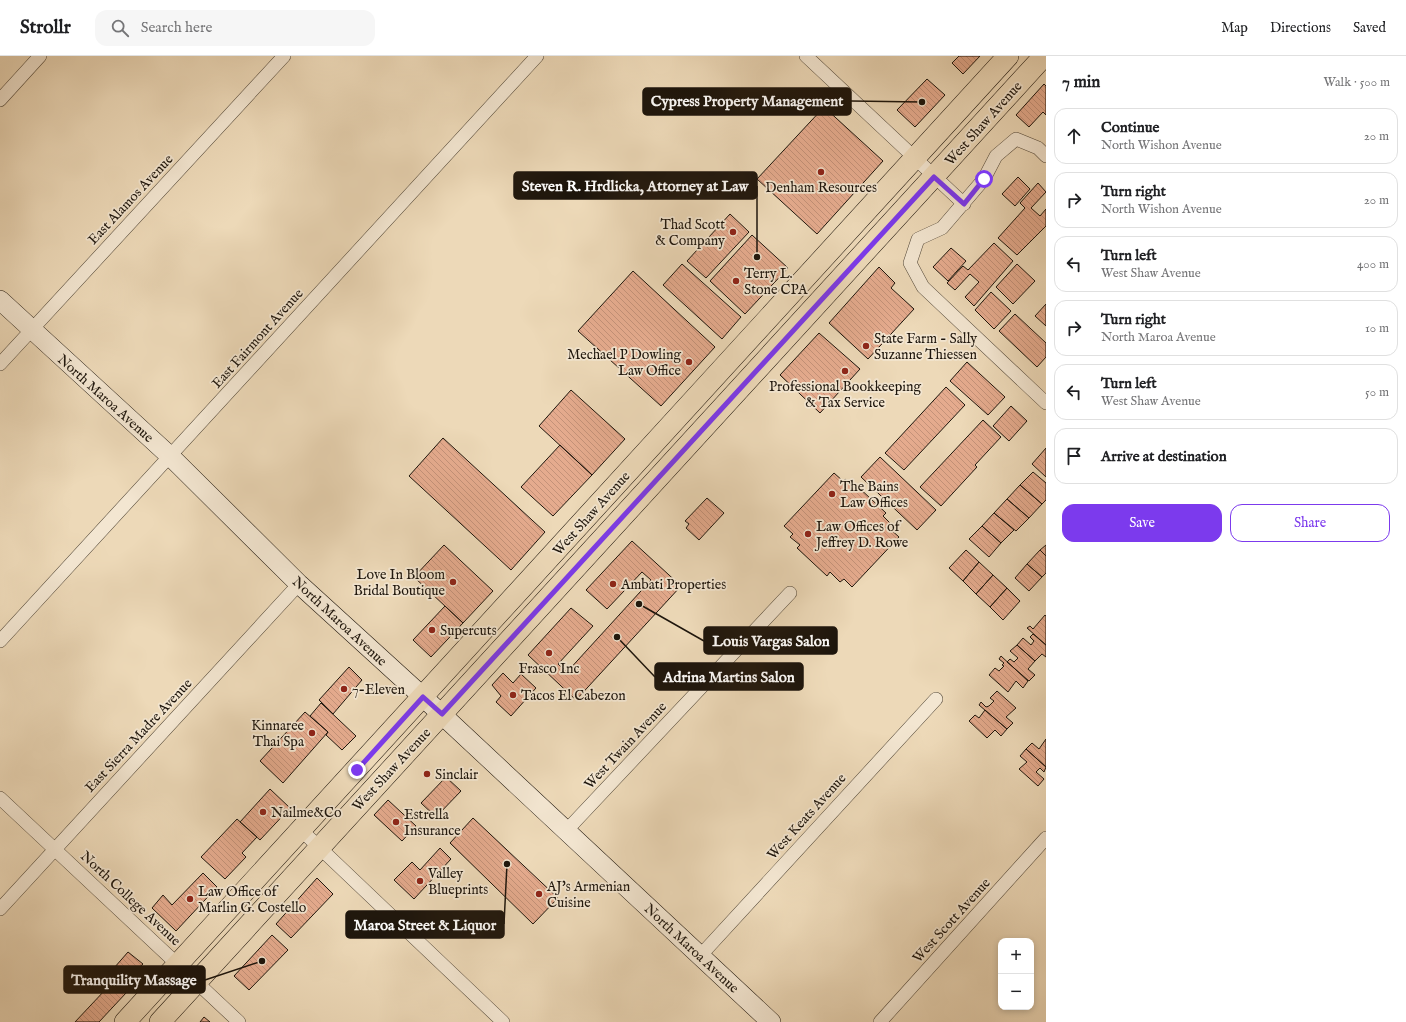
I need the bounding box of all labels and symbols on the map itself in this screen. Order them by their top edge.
street label: West Shaw Avenue [941,77,1027,170]
callout: Cypress Property Management [643,88,851,115]
text: Cypress Property Management [651,92,844,111]
street label: East Alamos Avenue [84,150,178,249]
marker: Denham Resources [816,167,826,177]
route start [975,170,993,188]
callout: Steven R. Hrdlicka, Attorney at Law [514,172,757,199]
text: Steven R. Hrdlicka, Attorney at Law [522,177,749,196]
place label: Denham Resources [765,179,877,197]
place label: Thad Scott & Company [655,216,725,250]
marker: Thad Scott & Company [728,227,738,237]
place label: Terry L. Stone CPA [744,265,808,299]
marker: Terry L. Stone CPA [731,276,741,286]
street label: East Fairmont Avenue [208,284,308,392]
place label: State Farm - Sally Suzanne Thiessen [874,330,977,364]
marker: State Farm - Sally Suzanne Thiessen [861,341,871,351]
place label: Mechael P Dowling Law Office [567,346,682,380]
street label: North Maroa Avenue [53,351,158,447]
marker: Mechael P Dowling Law Office [684,357,694,367]
marker: Professional Bookkeeping & Tax Service [840,366,850,376]
place label: Professional Bookkeeping & Tax Service [769,378,921,412]
street label: West Shaw Avenue [549,467,635,560]
place label: The Bains Law Offices [840,478,908,512]
marker: The Bains Law Offices [827,489,837,499]
place label: Law Offices of Jeffrey D. Rowe [814,518,909,552]
marker: Law Offices of Jeffrey D. Rowe [803,529,813,539]
place label: Love In Bloom Bridal Boutique [353,566,446,600]
street label: North Maroa Avenue [288,573,391,671]
place label: Ambati Properties [620,576,726,594]
marker: Love In Bloom Bridal Boutique [448,577,458,587]
marker: Ambati Properties [608,579,618,589]
place label: Supercuts [440,622,497,640]
marker: Supercuts [427,625,437,635]
callout: Louis Vargas Salon [704,627,837,654]
text: Louis Vargas Salon [712,632,830,651]
marker: Frasco Inc [544,648,554,658]
place label: Frasco Inc [519,660,579,678]
callout: Adrina Martins Salon [655,663,803,690]
text: Adrina Martins Salon [662,668,795,687]
street label: East Sierra Madre Avenue [81,675,197,796]
place label: 7-Eleven [352,681,406,699]
marker: 7-Eleven [339,684,349,694]
place label: Tacos El Cabezon [521,687,626,705]
marker: Tacos El Cabezon [508,690,518,700]
street label: West Twain Avenue [581,698,671,793]
place label: Kinnaree Thai Spa [251,717,305,751]
street label: West Shaw Avenue [349,724,435,815]
marker: Kinnaree Thai Spa [307,728,317,738]
route end [348,761,366,779]
place label: Sinclair [435,766,478,784]
marker: Sinclair [422,769,432,779]
street label: West Keats Avenue [763,769,851,864]
place label: Nailme&Co [271,804,342,822]
place label: Estrella Insurance [404,806,461,840]
marker: Nailme&Co [258,807,268,817]
marker: Estrella Insurance [391,817,401,827]
street label: North College Avenue [76,847,185,950]
place label: Valley Blueprints [427,865,488,899]
street label: West Scott Avenue [909,874,995,967]
marker: Valley Blueprints [415,876,425,886]
place label: AJ's Armenian Cuisine [546,878,631,912]
place label: Law Office of Marlin G. Costello [198,883,307,917]
marker: AJ's Armenian Cuisine [534,889,544,899]
marker: Law Office of Marlin G. Costello [185,894,195,904]
street label: North Maroa Avenue [640,900,743,998]
callout: Maroa Street & Liquor [346,911,504,938]
text: Maroa Street & Liquor [354,916,497,935]
callout: Tranquility Massage [64,966,205,993]
text: Tranquility Massage [70,971,197,990]

